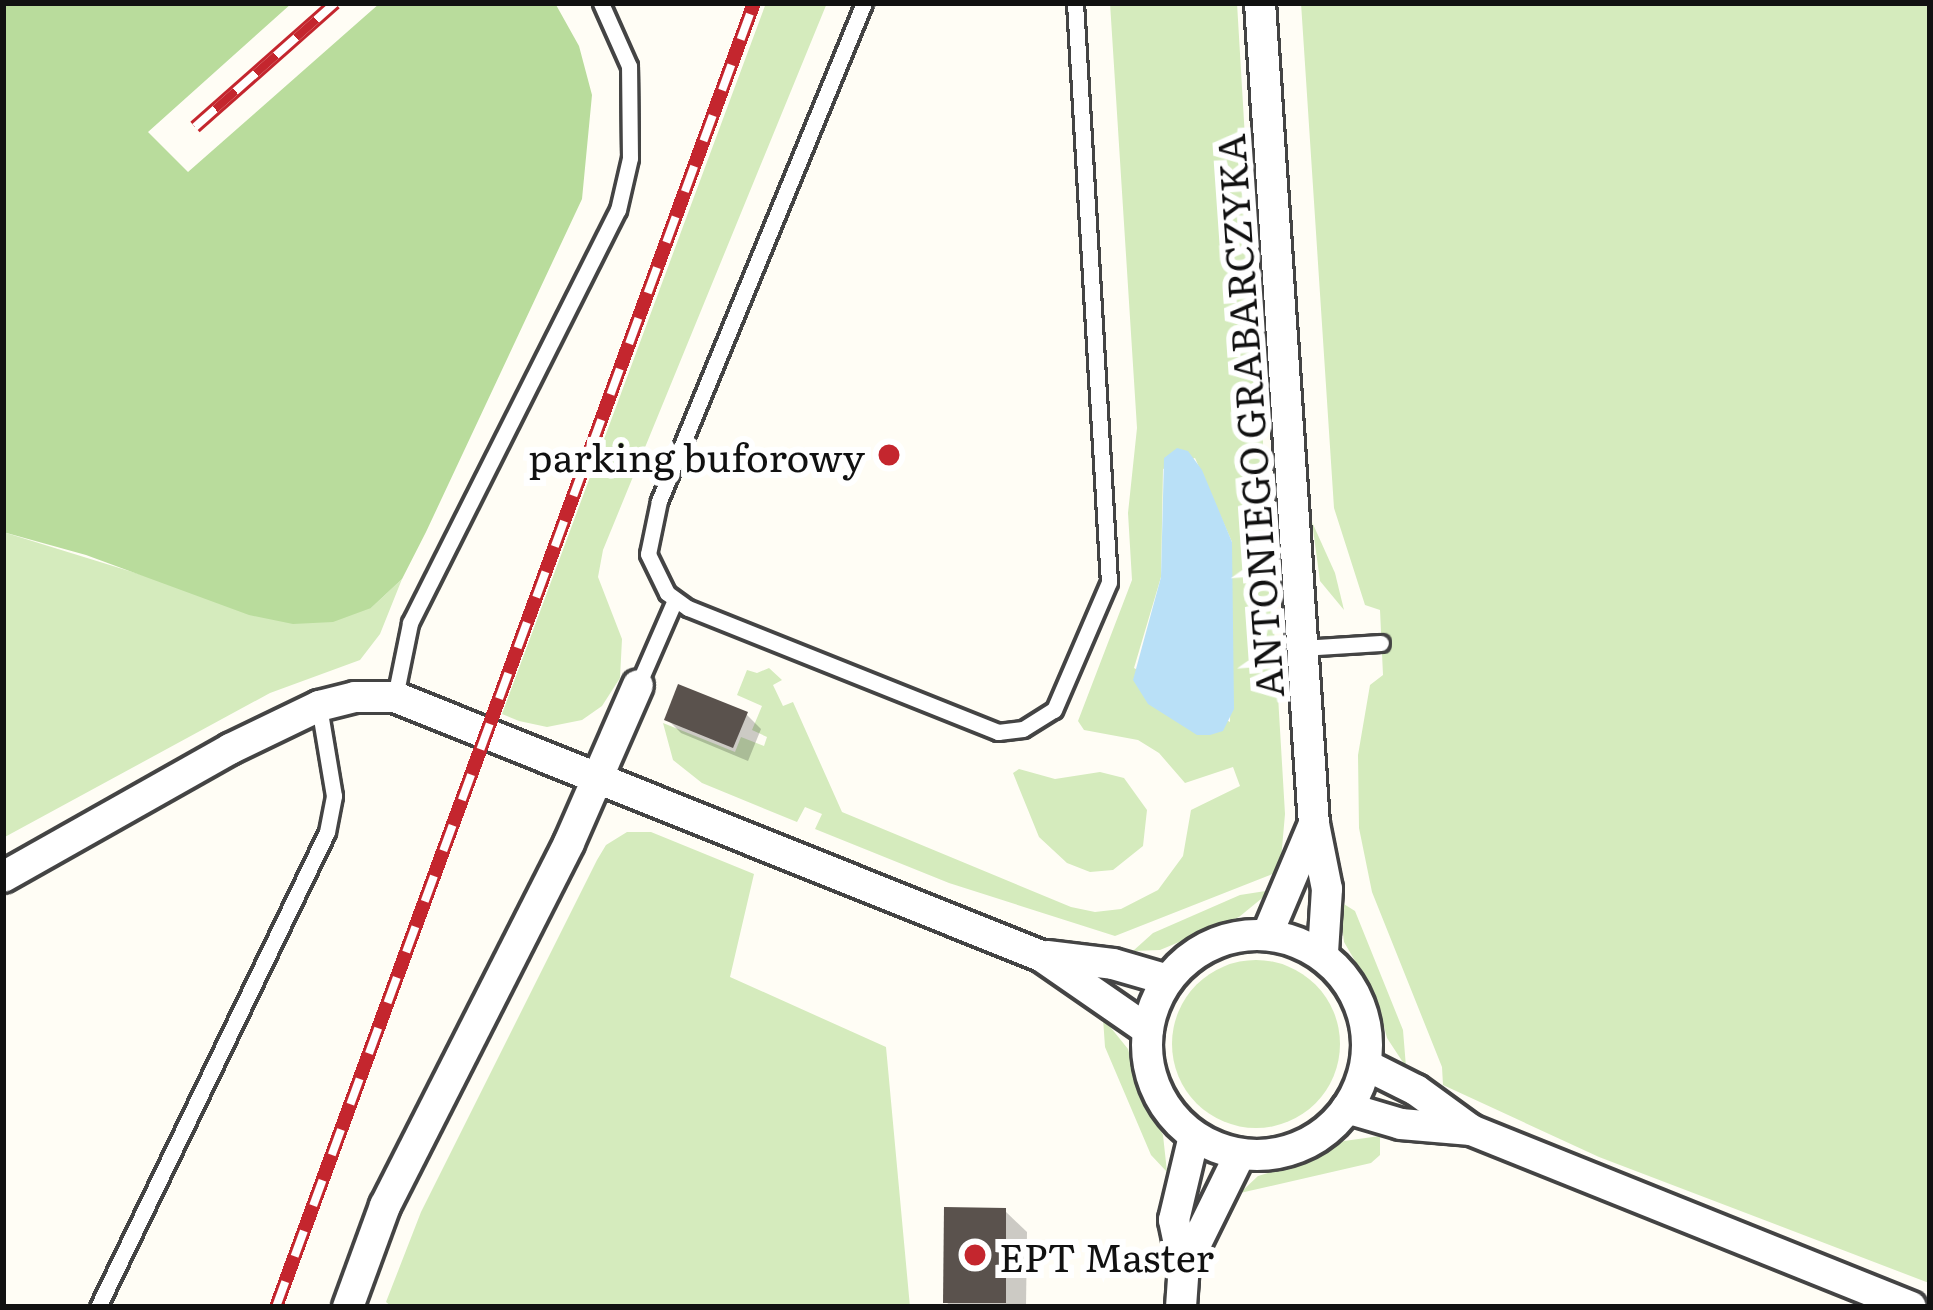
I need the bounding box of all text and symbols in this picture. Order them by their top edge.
street label: ANTONIEGO GRABARCZYKA [1205,133,1291,699]
place label: parking buforowy [529,432,865,478]
marker: parking buforowy [876,442,902,468]
place label: EPT Master [999,1232,1214,1278]
marker: EPT Master [962,1242,988,1268]

